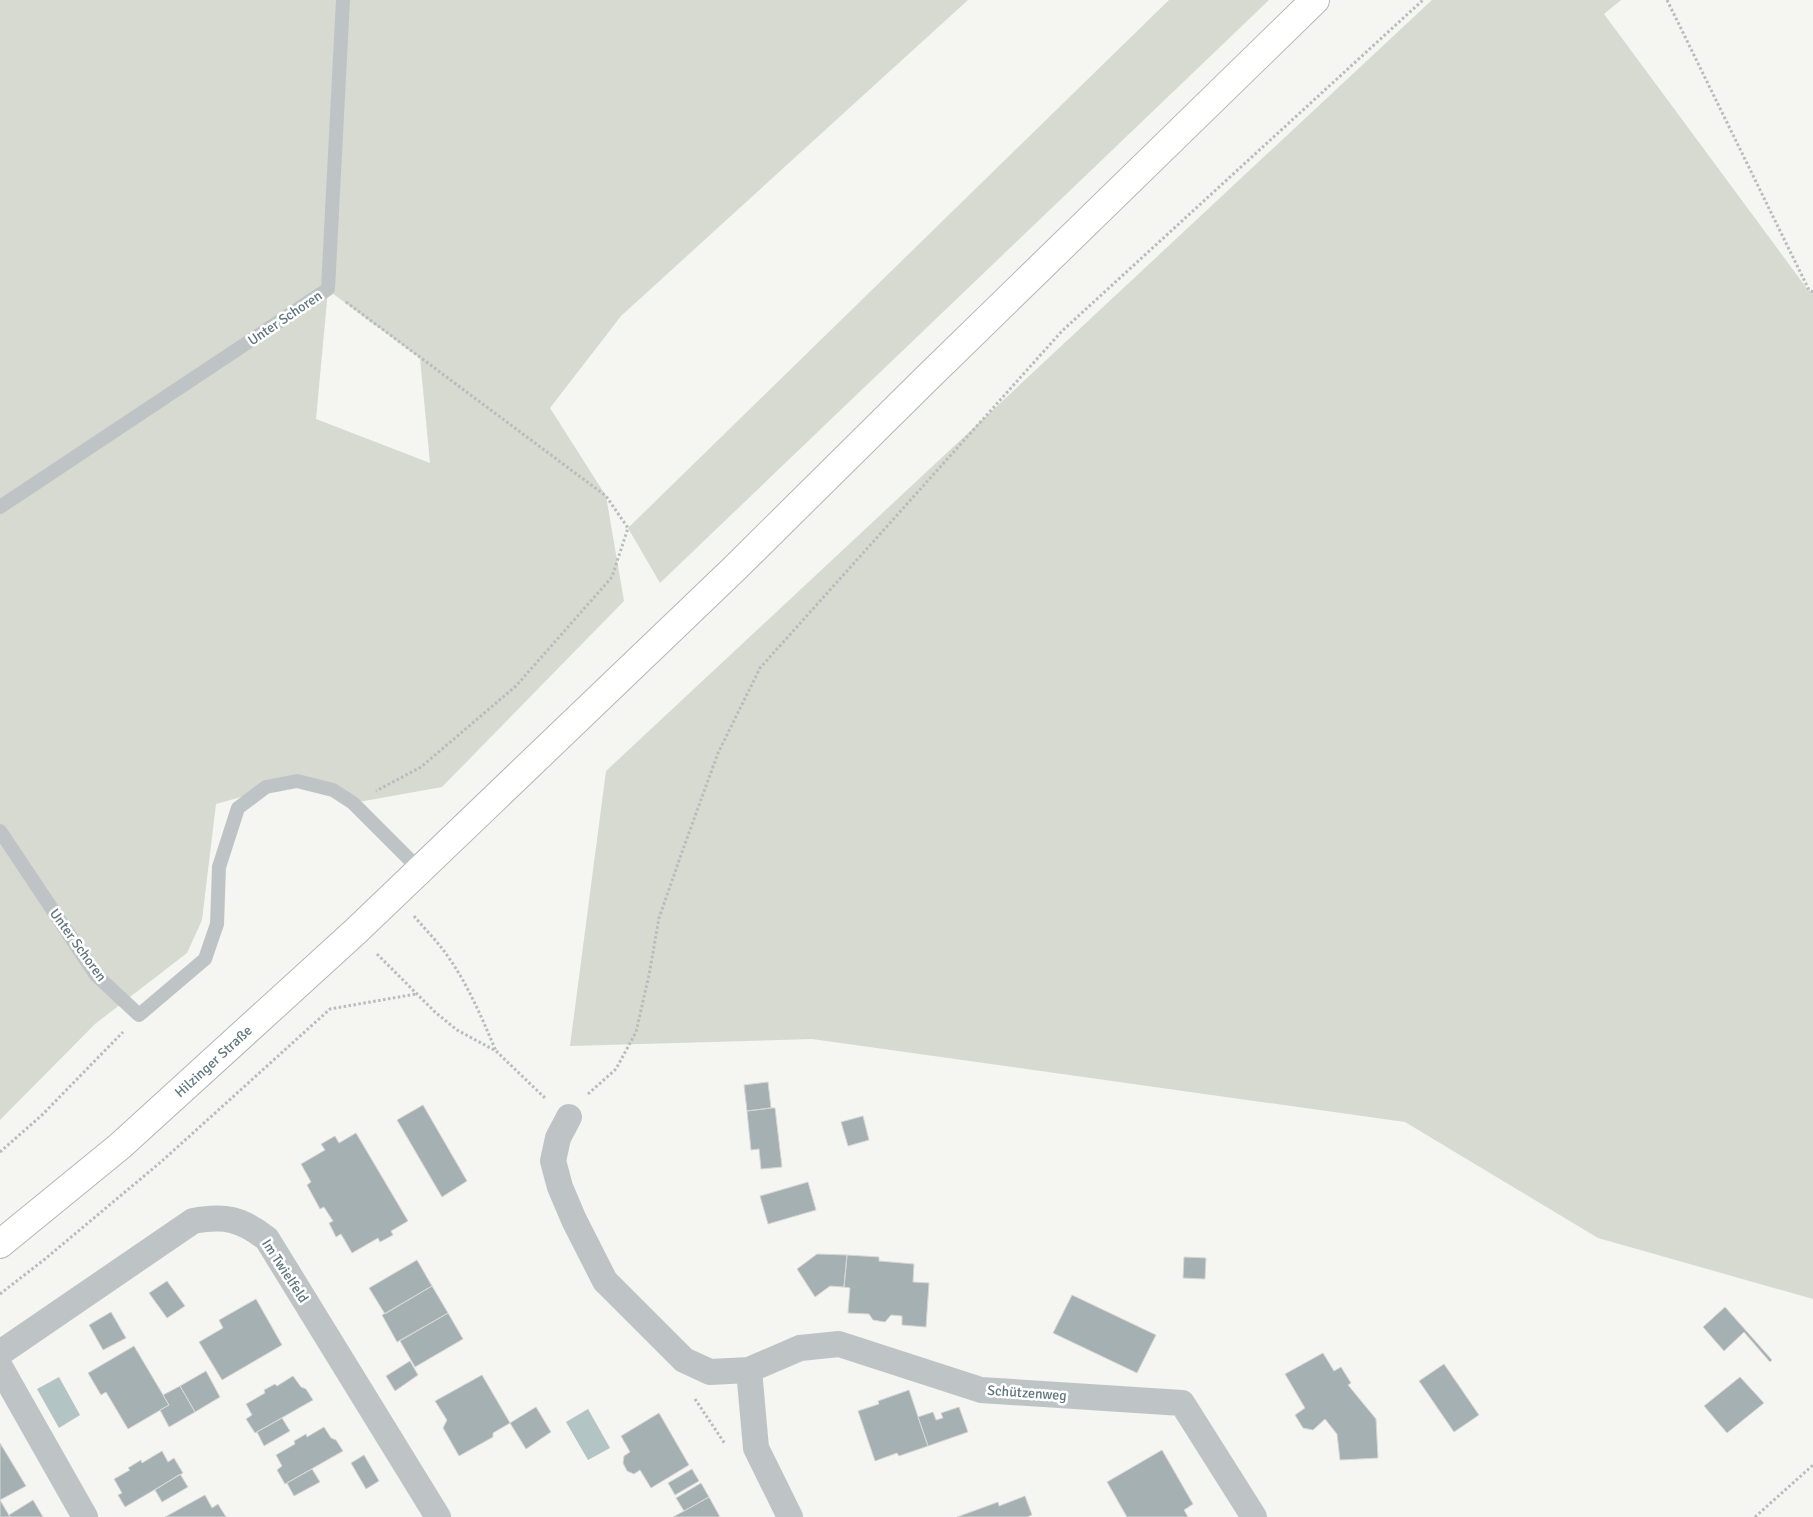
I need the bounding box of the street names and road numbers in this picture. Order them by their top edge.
street label: Unter Schoren [245,287,325,349]
street label: Unter Schoren [46,905,110,985]
street label: Hilzinger Straße [171,1022,255,1101]
street label: Im Twielfeld [258,1236,312,1306]
street label: Schützenweg [987,1382,1067,1404]

